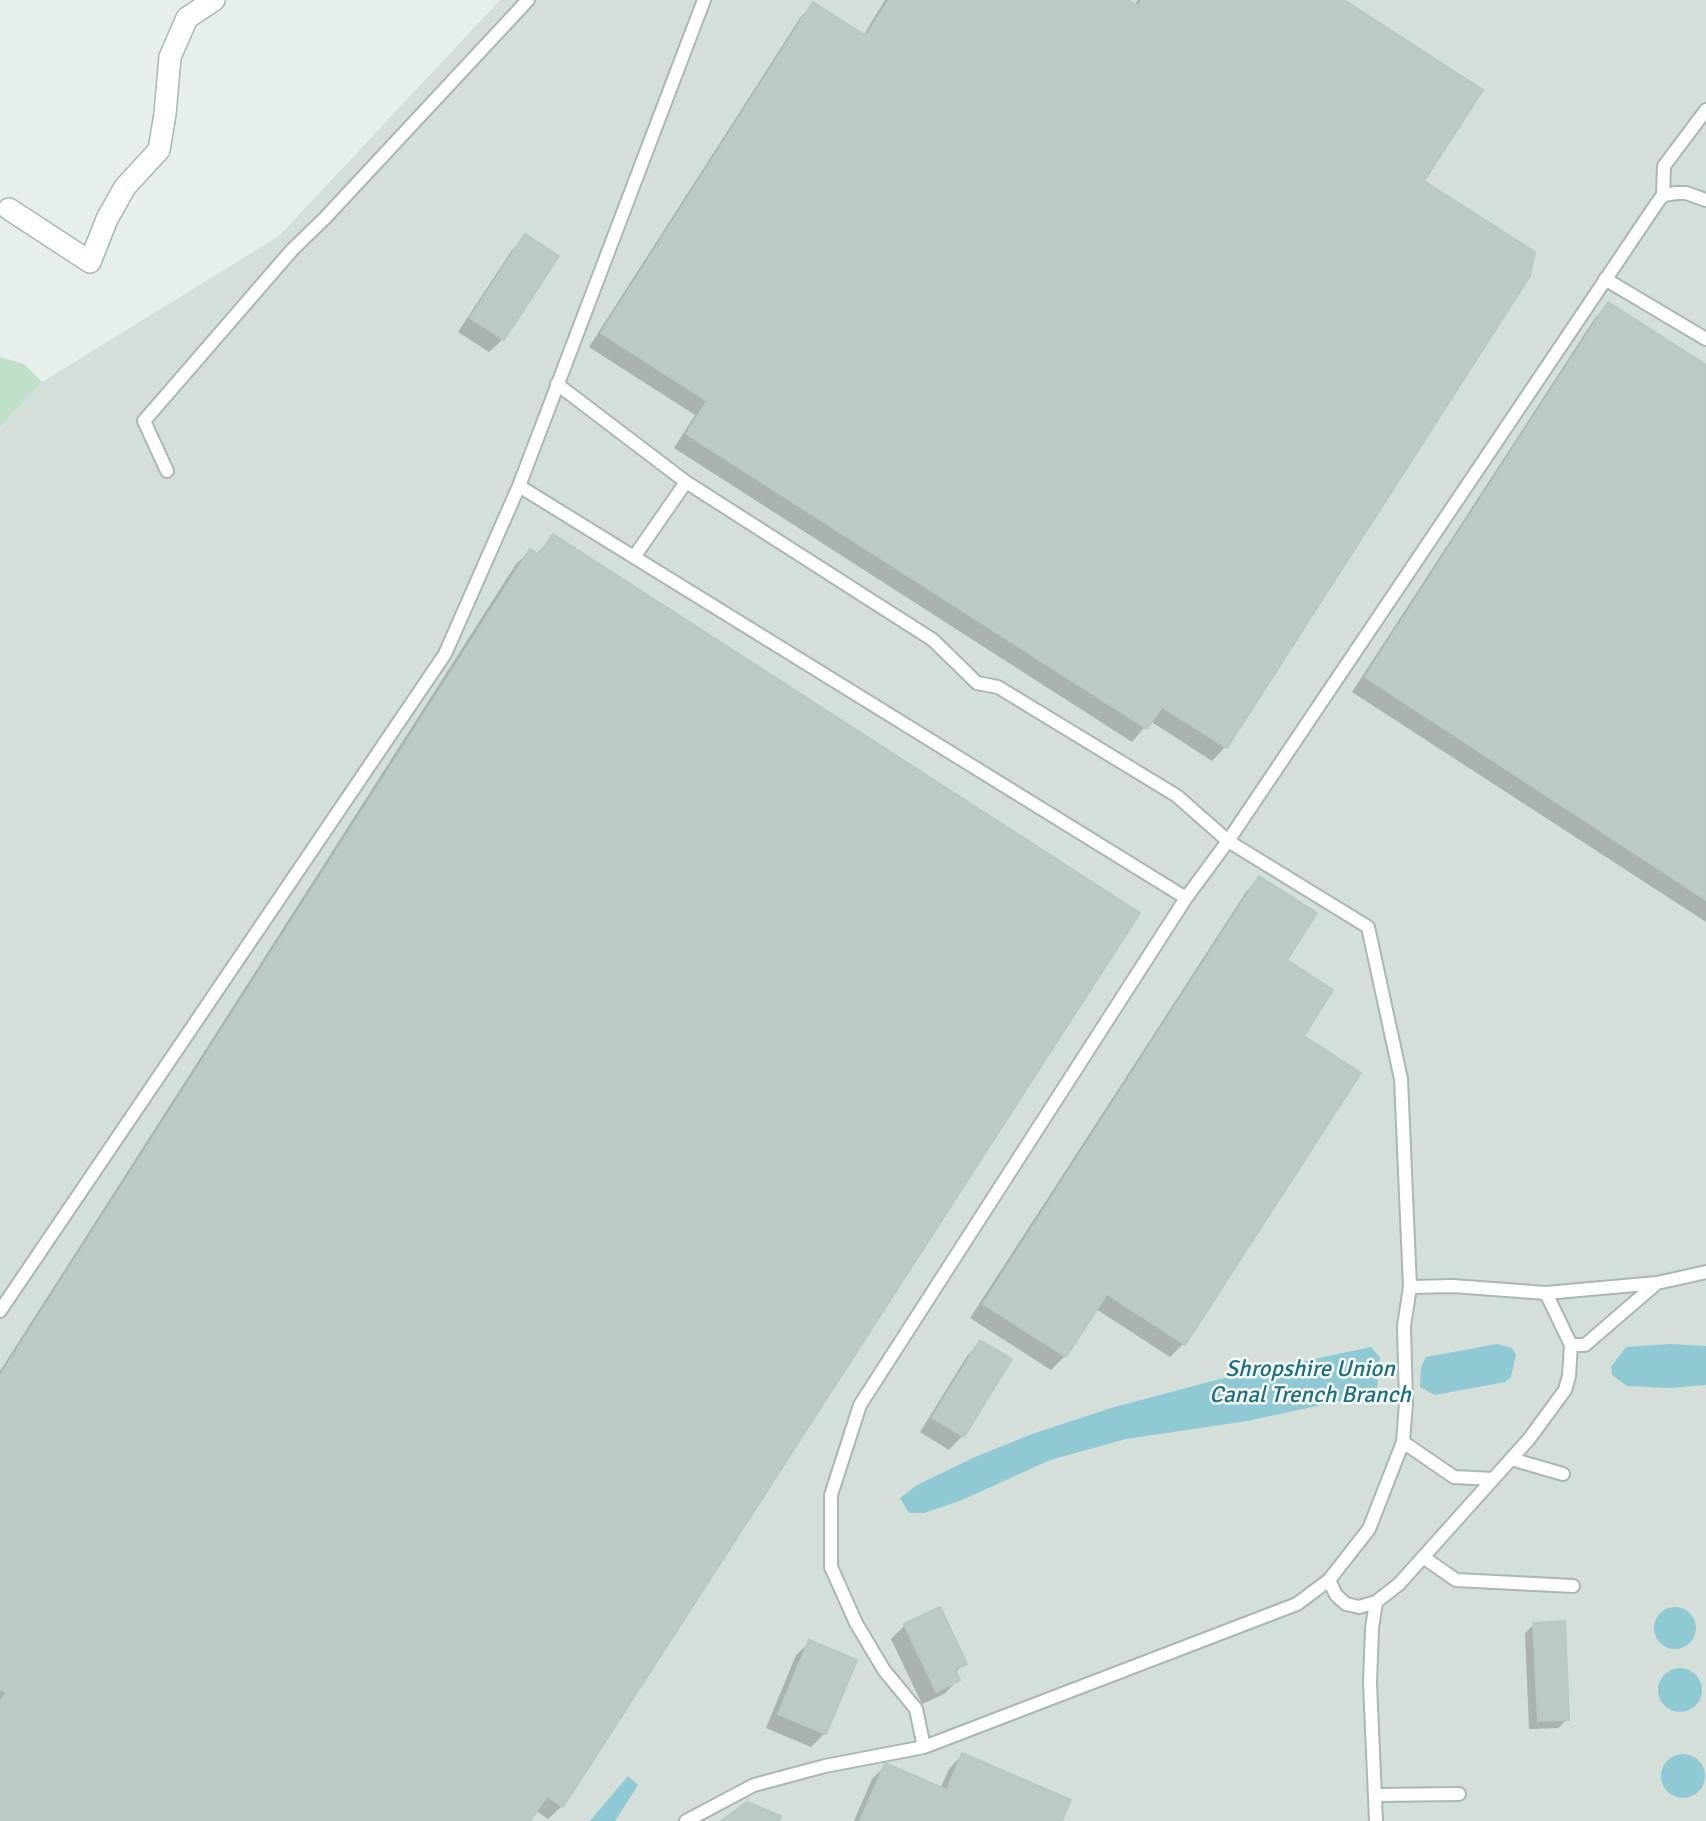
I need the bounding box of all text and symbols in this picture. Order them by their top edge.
water label: Shropshire Union Canal Trench Branch [1209,1356,1411,1410]

